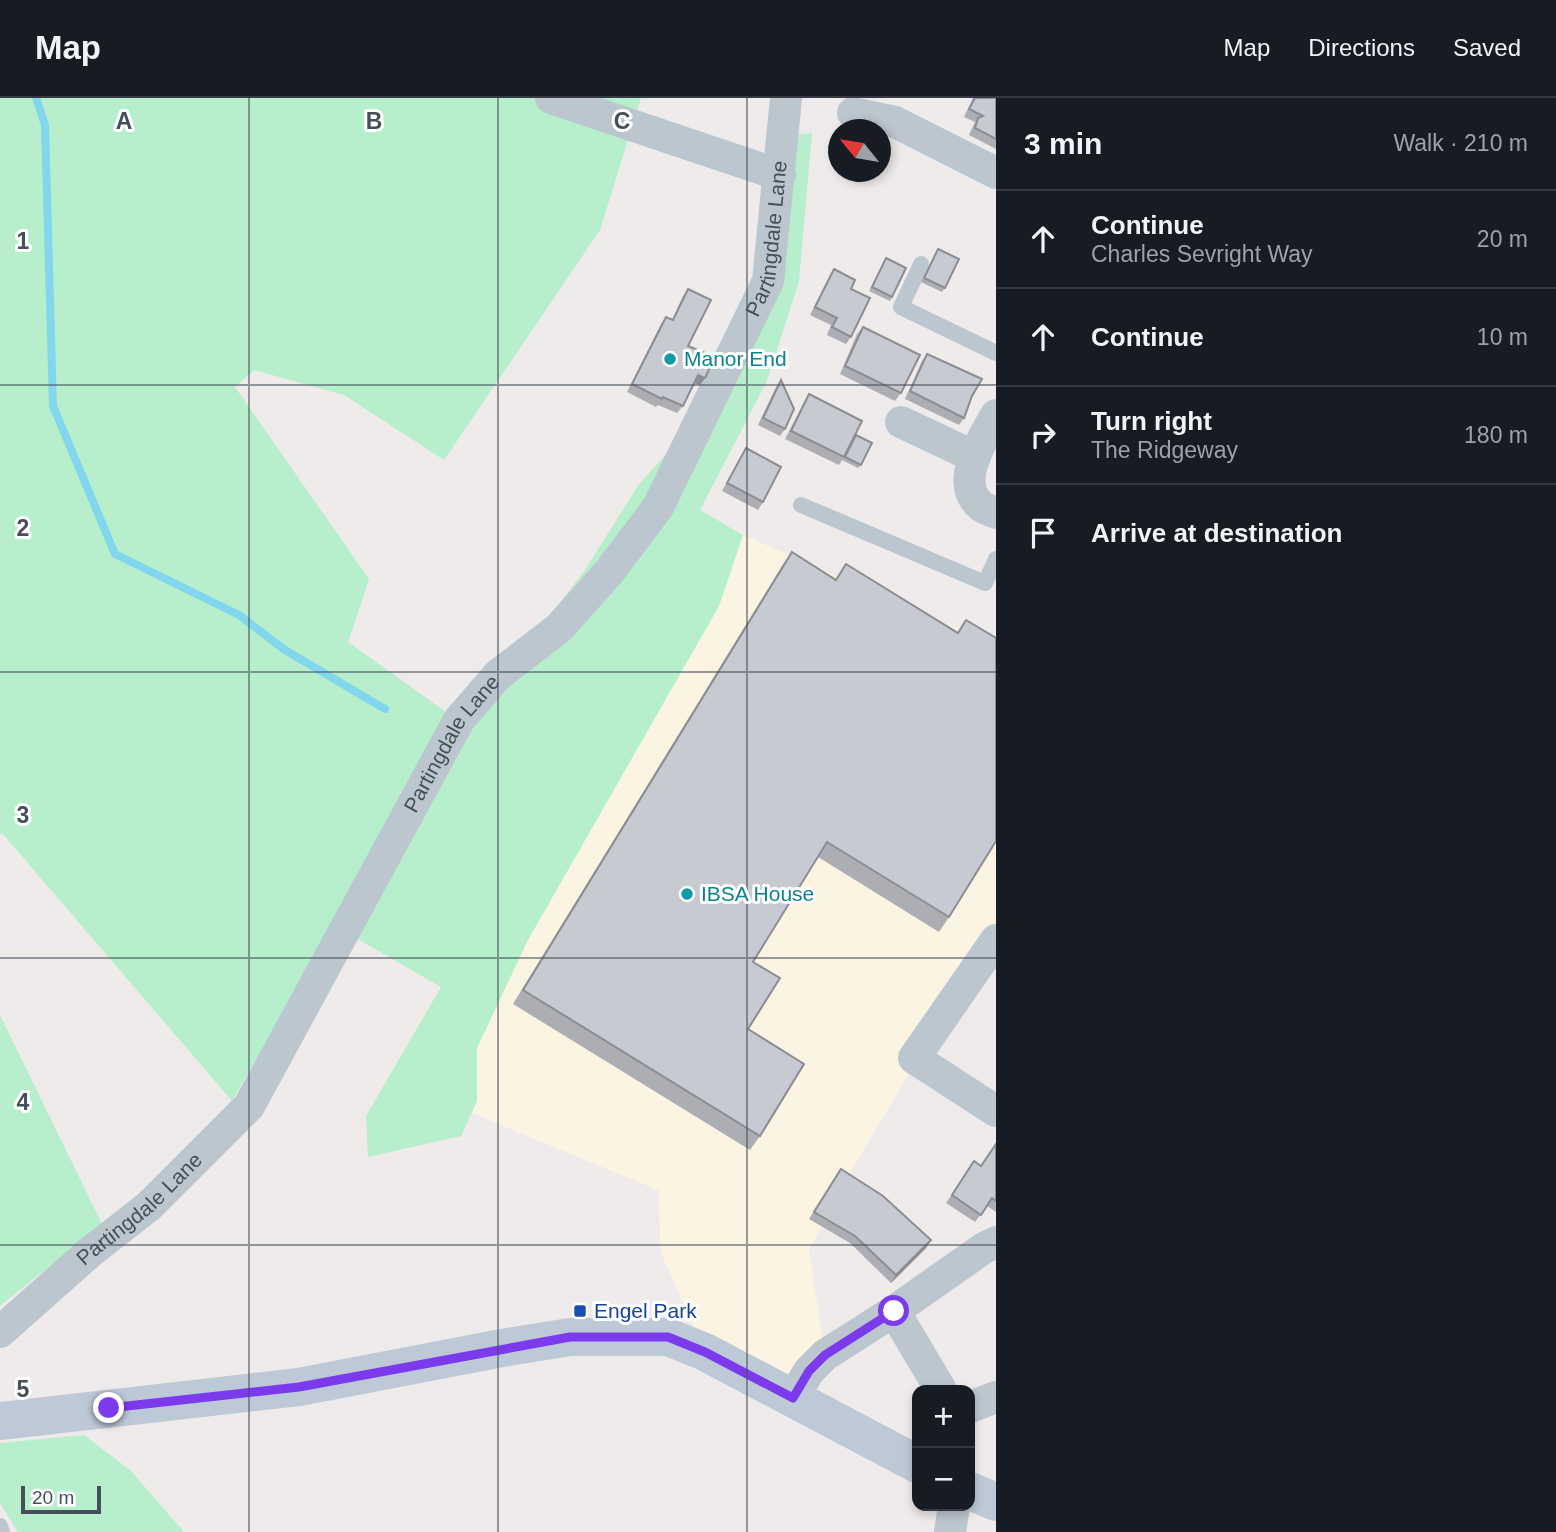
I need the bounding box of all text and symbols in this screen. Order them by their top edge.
text: Map [35,29,101,66]
text: Map [1224,34,1270,61]
text: Directions [1308,34,1415,61]
text: Saved [1453,34,1521,61]
text: A [116,108,132,134]
text: B [366,108,382,134]
text: C [614,108,630,134]
north arrow [828,119,891,182]
text: 3 min [1024,127,1102,160]
text: Walk · 210 m [1393,130,1528,156]
street label: Partingdale Lane [741,159,791,320]
text: Continue [1091,210,1204,240]
icon: ahead [1024,220,1062,258]
text: 20 m [1477,226,1528,252]
text: 1 [17,228,30,254]
text: Charles Sevright Way [1091,241,1313,267]
icon: ahead [1024,318,1062,356]
text: Continue [1091,322,1204,352]
text: 10 m [1477,324,1528,350]
place label: Manor End [684,347,787,370]
marker: Manor End [662,351,678,367]
text: Turn right [1091,406,1212,436]
icon: right [1024,416,1062,454]
text: 180 m [1464,422,1528,448]
text: The Ridgeway [1091,437,1238,463]
icon: arrive [1024,514,1062,552]
text: 2 [17,515,29,541]
text: Arrive at destination [1091,518,1342,548]
street label: Partingdale Lane [399,670,504,816]
text: 3 [17,802,29,828]
place label: IBSA House [701,882,814,905]
marker: IBSA House [679,886,695,902]
text: 4 [17,1089,30,1115]
street label: Partingdale Lane [72,1148,206,1270]
route start [878,1295,909,1326]
place label: Engel Park [594,1299,697,1322]
marker: Engel Park [572,1303,588,1319]
text: 5 [17,1376,30,1402]
map controls [912,1385,975,1511]
button: + [912,1385,975,1448]
route end [93,1392,124,1423]
button: − [912,1448,975,1511]
scale bar [21,1483,102,1515]
text: 20 m [32,1487,74,1508]

